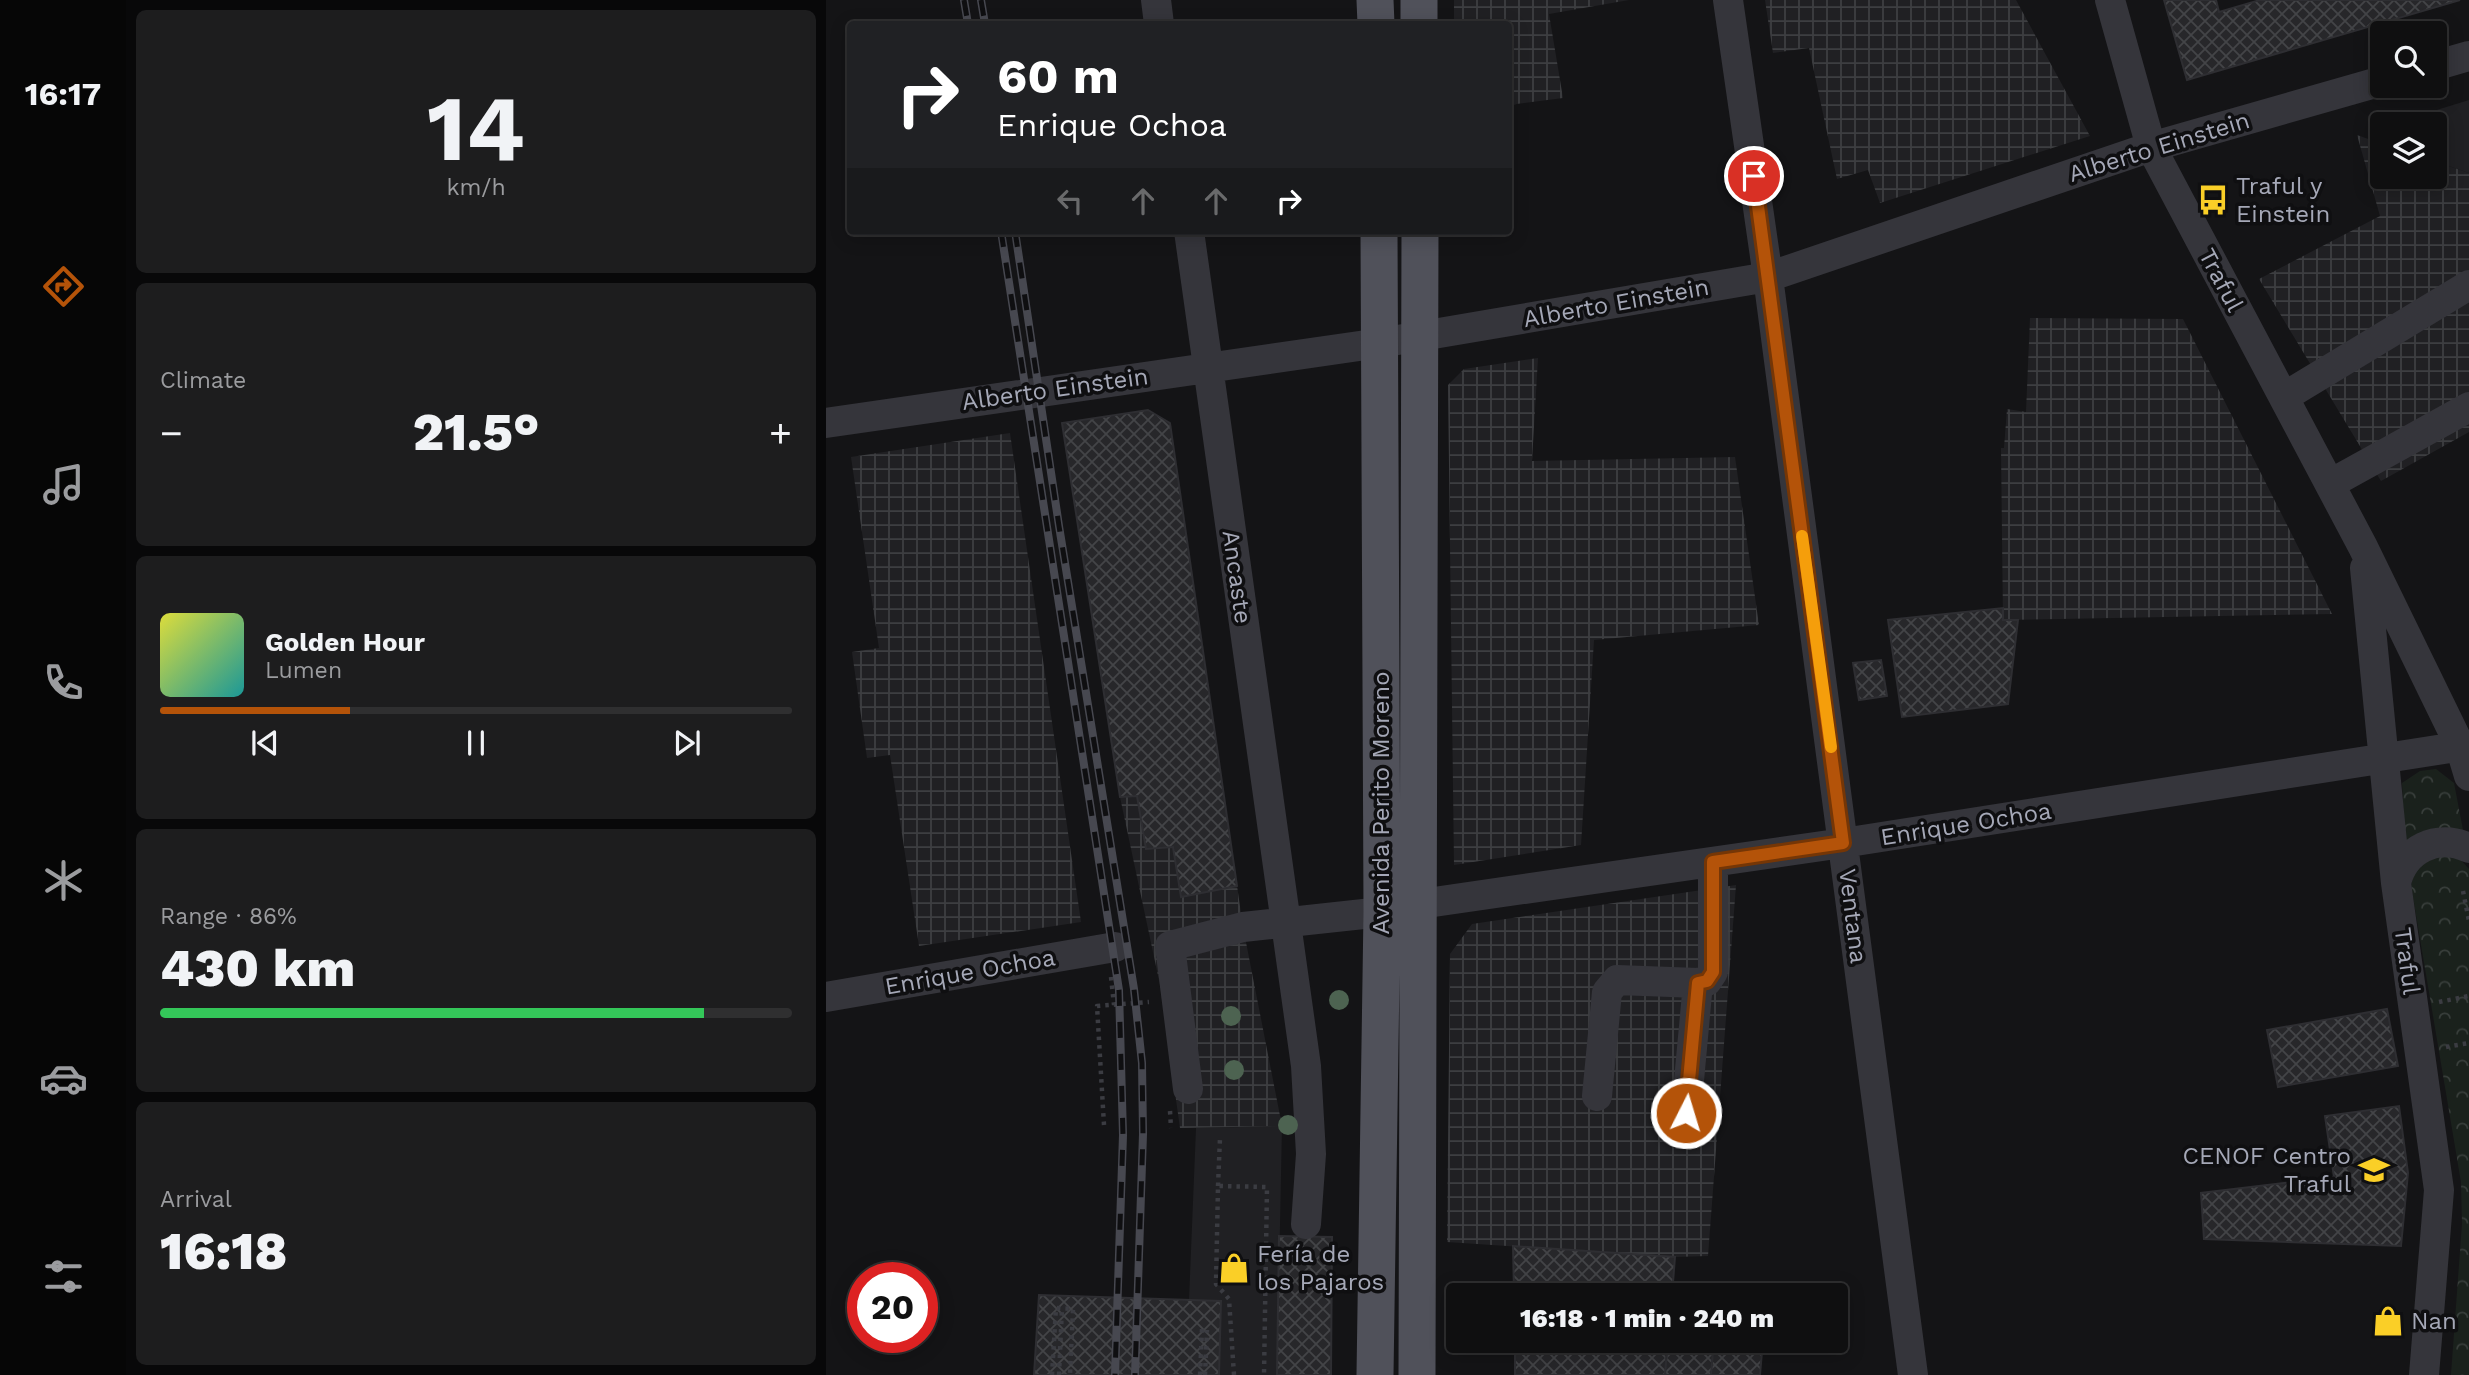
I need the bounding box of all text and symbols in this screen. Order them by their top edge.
map controls [2370,21,2447,189]
button: search [2370,21,2447,98]
text: 60 m [997,47,1119,105]
icon: right [882,49,973,140]
text: 16:17 [25,75,101,113]
text: 14 [427,75,525,182]
text: Enrique Ochoa [997,106,1227,144]
street label: Alberto Einstein [2065,106,2253,188]
button: layers [2370,112,2447,189]
pin [1724,146,1784,206]
icon: arrive [1735,157,1773,195]
place label: Traful y Einstein [2236,172,2330,228]
text: km/h [446,174,506,201]
icon: left [1051,182,1089,220]
icon: ahead [1124,182,1162,220]
icon: ahead [1197,182,1235,220]
icon: right [1270,182,1308,220]
bus stop icon: Traful y Einstein [2196,183,2230,217]
street label: Traful [2193,244,2249,317]
icon: directions [39,262,88,311]
street label: Alberto Einstein [1521,273,1711,333]
street label: Alberto Einstein [960,362,1150,416]
text: Climate [160,367,246,394]
text: 21.5° [413,402,539,463]
text: − [160,411,183,455]
text: + [769,411,792,455]
icon: music [39,460,88,509]
street label: Ancaste [1217,528,1257,626]
text: Golden Hour [265,627,425,657]
text: Lumen [265,657,342,684]
icon: phone [39,658,88,707]
street label: Avenida Perito Moreno [1367,671,1395,935]
icon: previous [246,724,284,762]
icon: pause [457,724,495,762]
icon: next [668,724,706,762]
street label: Enrique Ochoa [1879,797,2053,851]
icon: climate [39,856,88,905]
street label: Ventana [1833,867,1873,965]
text: Range · 86% [160,903,297,930]
street label: Traful [2388,926,2426,997]
text: 430 km [160,938,355,999]
street label: Enrique Ochoa [883,943,1057,1001]
icon: car [39,1054,88,1103]
position arrow [1649,1076,1723,1150]
place label: CENOF Centro Traful [2183,1142,2352,1198]
school or university icon: CENOF Centro Traful [2357,1153,2391,1187]
text: Arrival [160,1186,232,1213]
text: 16:18 [160,1221,287,1282]
place label: Fería de los Pajaros [1257,1240,1384,1296]
shop icon: Fería de los Pajaros [1217,1251,1251,1285]
icon: filters [39,1252,88,1301]
speed limit sign: 20 [847,1262,938,1353]
text: 16:18 · 1 min · 240 m [1520,1303,1774,1333]
shop icon: Nan [2371,1304,2405,1338]
place label: Nan [2411,1307,2457,1335]

